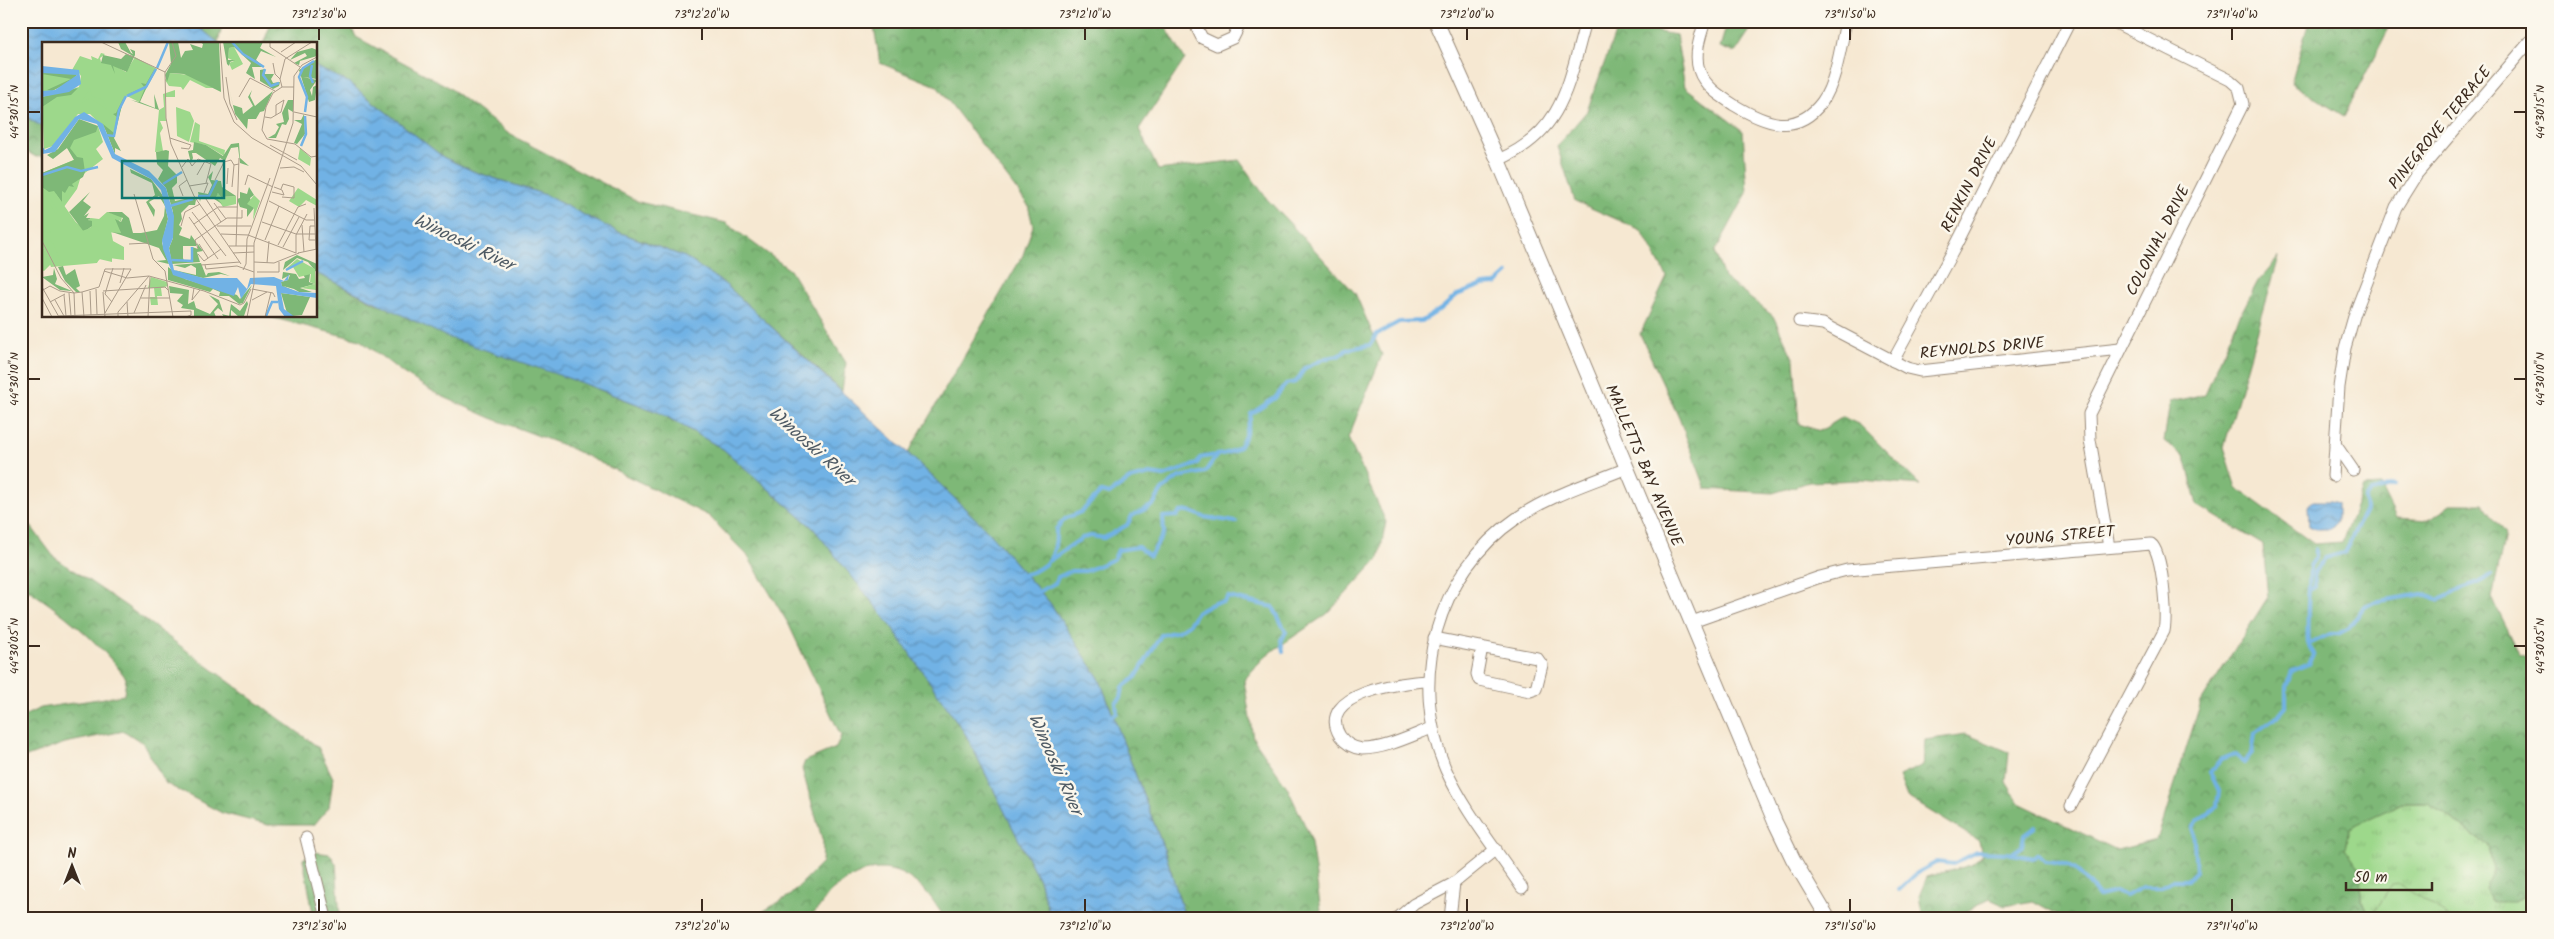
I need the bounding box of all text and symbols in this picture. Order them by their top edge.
text: 73°12'30"W [291,5,347,24]
text: 73°12'20"W [674,5,730,24]
text: 73°12'10"W [1059,5,1111,24]
text: 73°12'00"W [1440,5,1494,24]
text: 73°11'50"W [1824,5,1876,24]
text: 73°11'40"W [2206,5,2258,24]
inset map [42,42,318,318]
street label: PINEGROVE TERRACE [2383,60,2498,195]
text: 44°30'15"N [5,85,24,139]
text: 44°30'15"N [2531,85,2550,139]
street label: RENKIN DRIVE [1935,132,2004,237]
street label: COLONIAL DRIVE [2120,180,2197,300]
water label: Winooski River [408,207,522,282]
street label: REYNOLDS DRIVE [1919,331,2046,366]
text: 44°30'10"N [5,352,24,406]
text: 44°30'10"N [2531,352,2550,406]
street label: MALLETTS BAY AVENUE [1598,381,1689,551]
water label: Winooski River [761,400,864,497]
street label: YOUNG STREET [2005,519,2117,554]
text: 44°30'05"N [5,618,24,674]
text: 44°30'05"N [2531,618,2550,674]
water label: Winooski River [1019,709,1092,824]
north arrow [48,842,98,892]
text: N [68,843,77,865]
scale bar [2346,859,2433,891]
text: 50 m [2354,866,2388,890]
text: 73°12'30"W [291,917,347,936]
text: 73°12'20"W [674,917,730,936]
text: 73°12'10"W [1059,917,1111,936]
text: 73°12'00"W [1440,917,1494,936]
text: 73°11'50"W [1824,917,1876,936]
text: 73°11'40"W [2206,917,2258,936]

